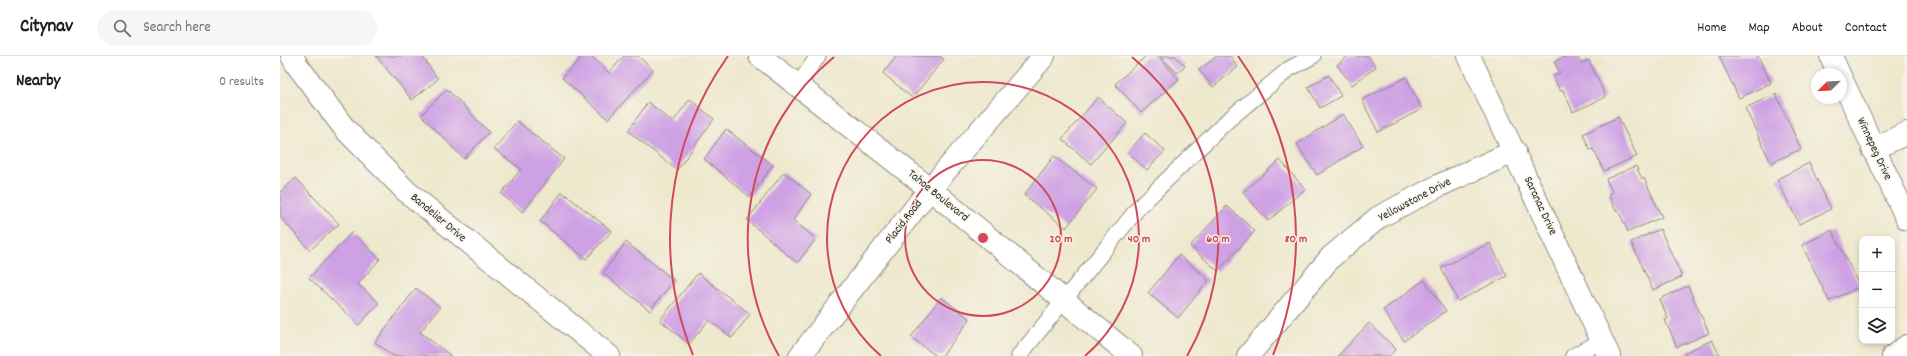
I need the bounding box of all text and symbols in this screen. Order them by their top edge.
search box [97,10,377,46]
text: Citynav [20,14,73,41]
icon: search [111,17,133,39]
text: Search here [143,17,211,39]
text: Home [1697,18,1726,38]
text: Map [1748,18,1770,38]
text: About [1792,18,1823,38]
text: Contact [1845,18,1887,38]
north arrow [1811,68,1847,104]
text: Nearby [16,70,60,94]
text: 0 results [219,73,264,92]
street label: Winnepeg Drive [1852,115,1896,183]
street label: Tahoe Boulevard [904,166,972,226]
street label: Yellowstone Drive [1376,174,1454,226]
street label: Saranac Drive [1519,174,1561,238]
street label: Bandelier Drive [406,189,470,247]
street label: Placid Road [881,196,927,248]
centre of rings [976,231,990,245]
text: 20 m [1050,231,1072,248]
text: 40 m [1128,231,1150,248]
text: 60 m [1206,231,1230,248]
text: 80 m [1285,231,1307,248]
map controls [1859,236,1895,344]
button: + [1859,236,1895,272]
button: − [1859,272,1895,308]
button: layers [1859,308,1895,344]

